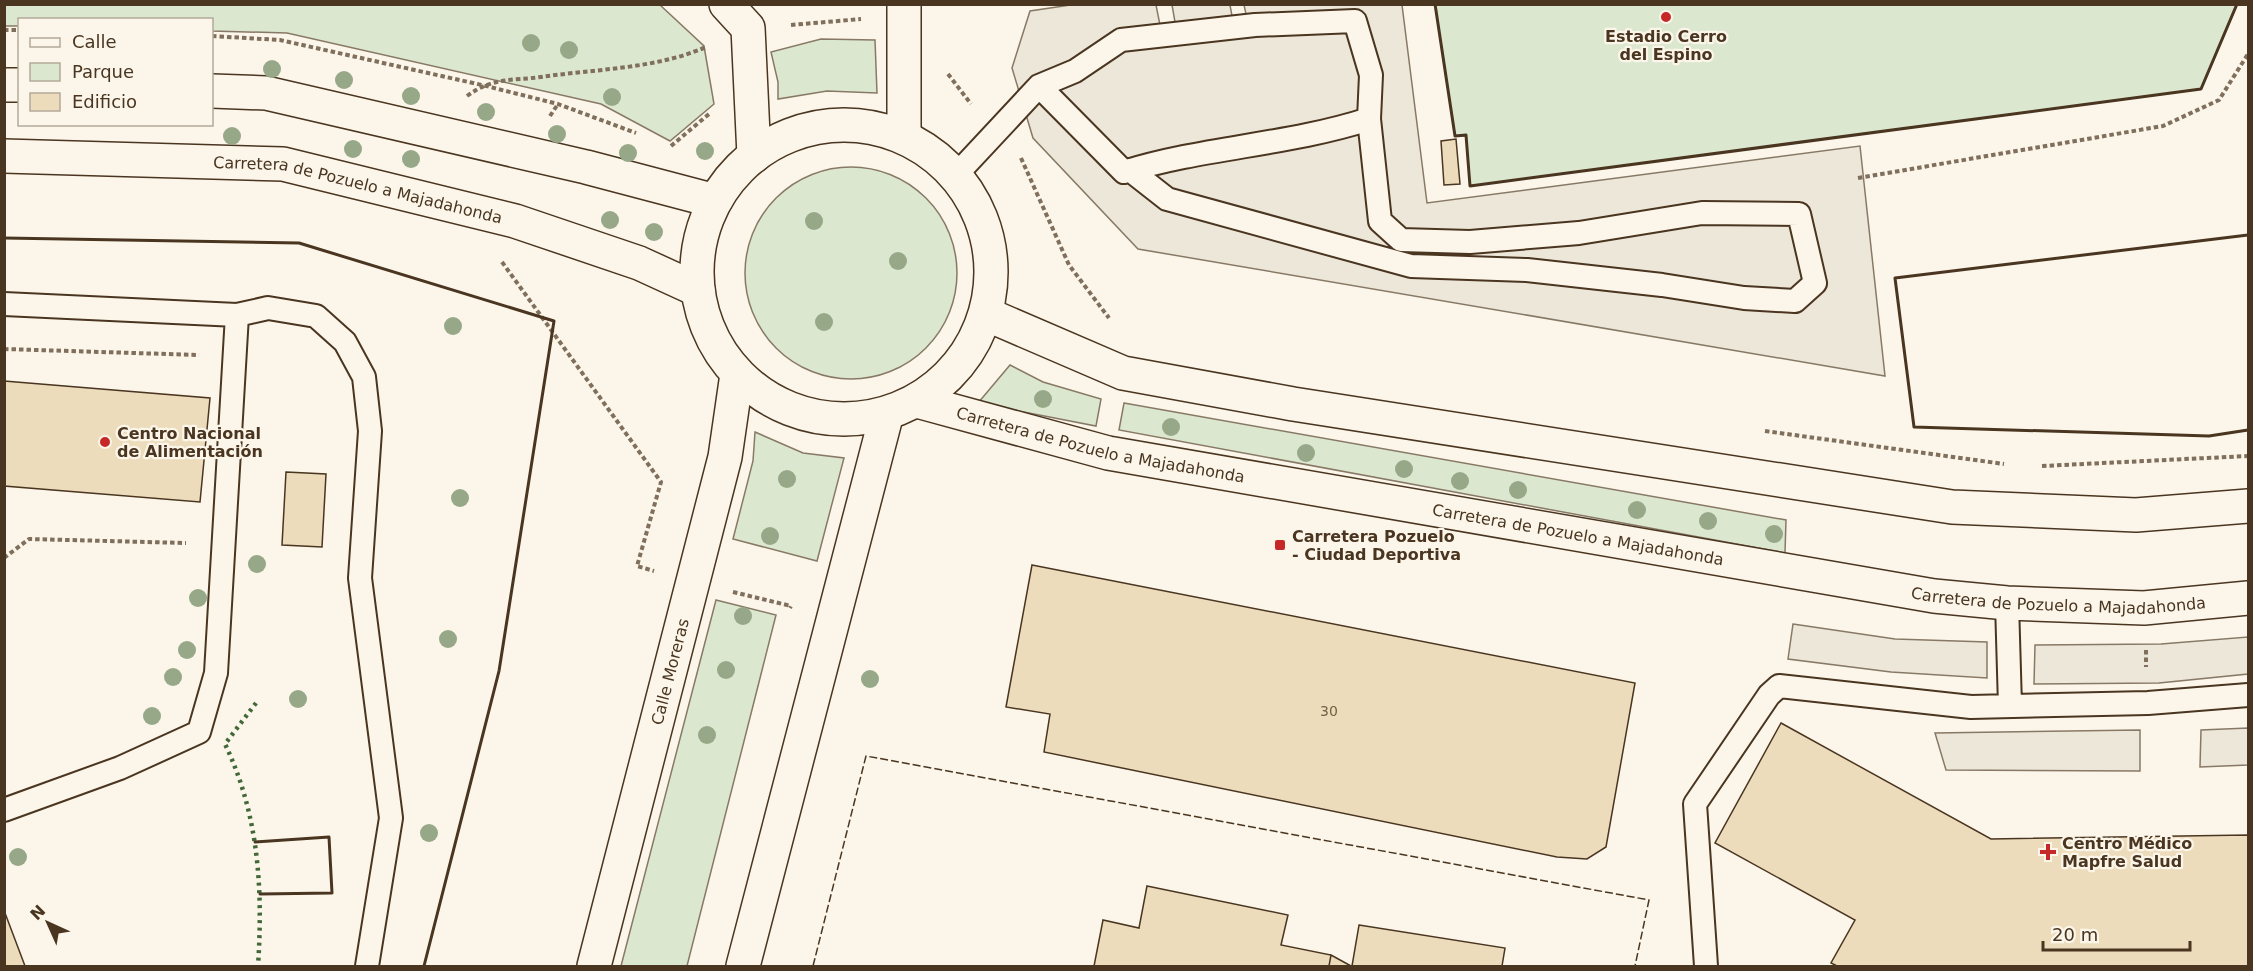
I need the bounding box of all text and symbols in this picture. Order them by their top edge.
marker: Estadio Cerro del Espino [1659,10,1673,24]
legend [18,18,213,126]
place label: Estadio Cerro del Espino [1605,27,1727,64]
text: Calle [72,31,117,52]
text: Parque [72,61,134,82]
text: Edificio [72,91,137,112]
street label: Carretera de Pozuelo a Majadahonda [213,153,504,227]
street label: Carretera de Pozuelo a Majadahonda [954,403,1246,486]
place label: Centro Nacional de Alimentación [117,424,263,461]
marker: Centro Nacional de Alimentación [98,435,112,449]
street label: Carretera de Pozuelo a Majadahonda [1431,500,1725,569]
place label: Carretera Pozuelo - Ciudad Deportiva [1292,527,1461,564]
marker: Carretera Pozuelo - Ciudad Deportiva [1273,538,1287,552]
street label: Carretera de Pozuelo a Majadahonda [1910,583,2207,618]
street label: Calle Moreras [647,616,693,727]
house number: 30 [1320,703,1338,719]
place label: Centro Médico Mapfre Salud [2062,834,2192,871]
marker: Centro Médico Mapfre Salud [2039,843,2057,861]
north arrow [18,893,78,953]
text: N [26,901,49,924]
scale bar [2043,914,2190,952]
text: 20 m [2052,924,2098,945]

